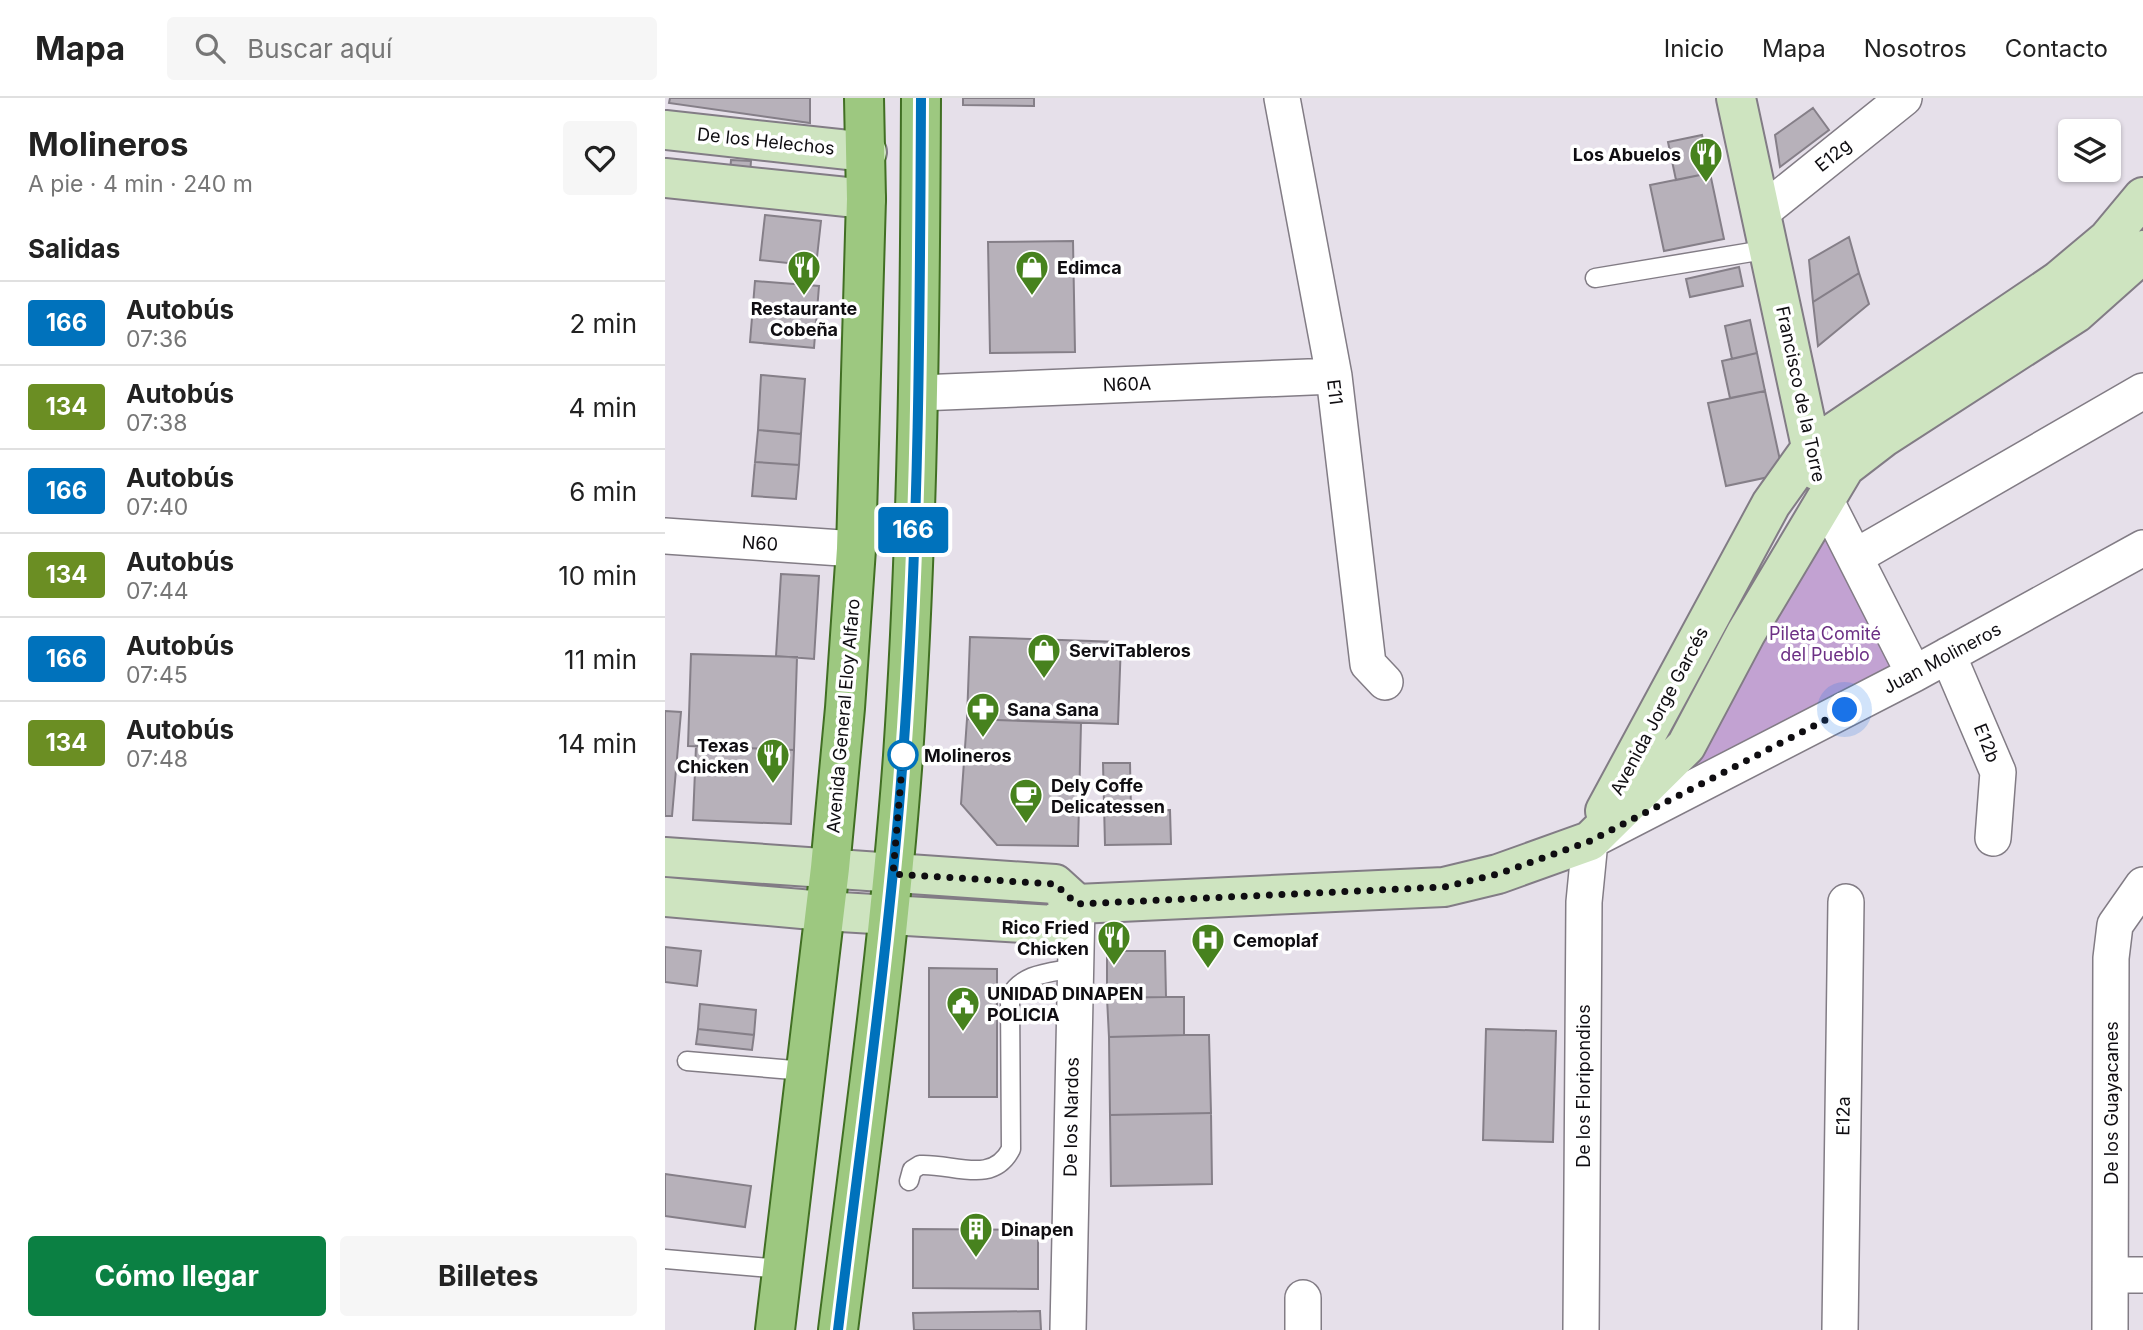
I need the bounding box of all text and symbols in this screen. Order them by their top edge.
search box [167,17,657,80]
text: Mapa [35,28,125,68]
icon: search [191,29,229,67]
text: Buscar aquí [247,33,392,64]
text: Inicio [1664,34,1724,63]
text: Mapa [1762,34,1826,63]
text: Nosotros [1864,34,1967,63]
text: Contacto [2005,34,2108,63]
map controls [2058,119,2121,182]
button: layers [2058,119,2121,182]
button: heart [563,121,637,195]
street label: De los Helechos [696,123,836,159]
text: Molineros [28,124,188,164]
street label: E12g [1811,134,1855,176]
restaurant icon: Los Abuelos [1687,135,1725,184]
place label: Los Abuelos [1573,144,1681,165]
text: A pie · 4 min · 240 m [28,170,253,198]
text: Salidas [28,233,120,264]
restaurant icon: Restaurante Cobeña [785,248,823,297]
shop icon: Edimca [1013,248,1051,297]
place label: Edimca [1057,257,1122,278]
text: Autobús [126,294,234,325]
place label: Restaurante Cobeña [751,298,858,340]
street label: Francisco de la Torre [1772,304,1830,484]
text: 166 [46,308,87,337]
text: 2 min [569,308,637,339]
text: 07:36 [126,325,187,353]
street label: N60A [1102,373,1152,395]
text: Autobús [126,378,234,409]
street label: E11 [1323,378,1347,406]
text: 134 [45,392,88,421]
text: 4 min [568,392,637,423]
text: 07:38 [126,409,187,437]
text: Autobús [126,462,234,493]
text: 166 [46,476,87,505]
text: 6 min [569,476,637,507]
text: 07:40 [126,493,188,521]
line badge: 166 [873,507,953,553]
text: 166 [892,515,934,544]
street label: N60 [741,531,779,555]
text: Autobús [126,546,234,577]
text: 134 [45,560,88,589]
text: 10 min [558,560,637,591]
text: 07:44 [126,577,189,605]
street label: Avenida General Eloy Alfaro [822,598,864,834]
street label: Juan Molineros [1879,618,2005,698]
street label: Avenida Jorge Garcés [1606,623,1712,799]
park label: Pileta Comité del Pueblo [1769,623,1881,665]
text: Autobús [126,630,234,661]
shop icon: ServiTableros [1025,631,1063,680]
place label: ServiTableros [1069,640,1191,661]
text: 166 [46,644,87,673]
text: 11 min [564,644,637,675]
text: 07:45 [126,661,188,689]
pharmacy icon: Sana Sana [964,690,1002,739]
your location [1827,692,1862,727]
place label: Sana Sana [1007,699,1099,720]
text: Autobús [126,714,234,745]
street label: E12b [1970,720,2004,766]
text: 134 [45,728,88,757]
text: 14 min [558,728,637,759]
place label: Texas Chicken [677,735,749,777]
restaurant icon: Texas Chicken [754,736,792,785]
marker: Molineros [888,740,918,770]
text: 07:48 [126,745,188,773]
place label: Molineros [924,745,1012,766]
place label: Dely Coffe Delicatessen [1051,775,1165,817]
cafe icon: Dely Coffe Delicatessen [1007,776,1045,825]
place label: Rico Fried Chicken [1002,917,1089,959]
restaurant icon: Rico Fried Chicken [1095,918,1133,967]
hospital icon: Cemoplaf [1189,921,1227,970]
place label: Cemoplaf [1233,930,1318,951]
place label: UNIDAD DINAPEN POLICIA [987,983,1143,1025]
public building icon: UNIDAD DINAPEN POLICIA [944,984,982,1033]
street label: De los Floripondios [1573,1004,1594,1168]
street label: De los Guayacanes [2101,1021,2122,1185]
street label: De los Nardos [1059,1057,1083,1177]
street label: E12a [1832,1096,1854,1136]
building icon: Dinapen [957,1210,995,1259]
place label: Dinapen [1001,1219,1074,1240]
button: Cómo llegar [28,1236,326,1316]
button: Billetes [340,1236,637,1316]

